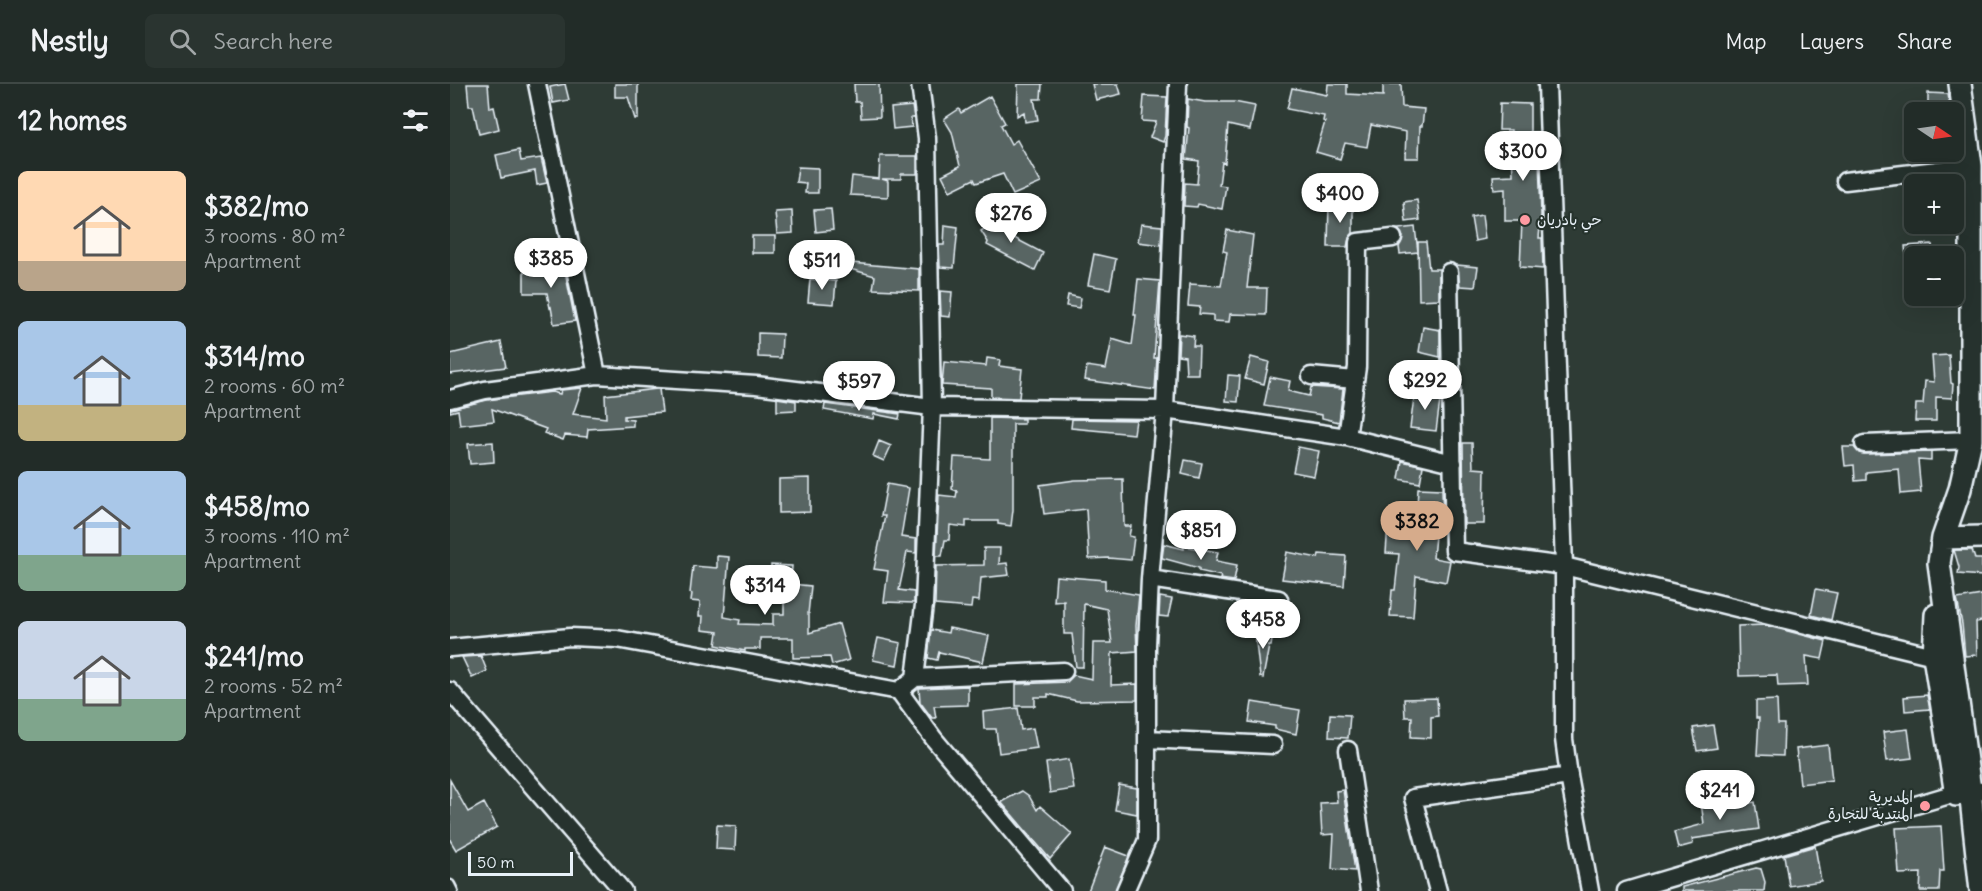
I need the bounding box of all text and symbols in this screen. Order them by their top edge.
search box [145,14,565,68]
text: Nestly [30,23,109,59]
icon: search [166,25,199,58]
text: Search here [214,27,333,55]
text: Map [1726,28,1766,55]
text: Layers [1799,28,1864,55]
text: Share [1897,28,1952,55]
north arrow [1904,102,1964,162]
map controls [1904,102,1964,306]
text: 12 homes [18,104,127,137]
icon: filters [399,104,432,137]
pin: $300 [1487,131,1559,182]
text: $300 [1499,138,1547,163]
pin: $400 [1304,173,1376,224]
button: + [1904,174,1964,234]
text: $400 [1316,180,1364,205]
text: $382/mo [204,190,309,223]
pin: $276 [975,193,1047,244]
icon: home [66,195,138,267]
text: $276 [989,200,1033,225]
place label: حي بادريان [1537,210,1602,233]
marker: حي بادريان [1518,213,1532,227]
text: 3 rooms · 80 m² [204,223,346,248]
pin: $385 [515,238,587,289]
pin: $511 [786,240,858,291]
text: $385 [528,245,574,270]
button: − [1904,246,1964,306]
text: $511 [803,247,841,272]
text: Apartment [204,248,301,273]
text: $314/mo [204,340,305,373]
icon: home [66,345,138,417]
pin: $292 [1389,360,1461,411]
pin: $597 [823,361,895,412]
text: $292 [1403,367,1447,392]
text: $597 [837,368,881,393]
text: 2 rooms · 60 m² [204,373,345,398]
text: Apartment [204,398,301,423]
text: $458/mo [204,490,310,523]
icon: home [66,495,138,567]
pin: $382 [1381,501,1453,552]
text: $382 [1395,508,1439,533]
pin: $851 [1165,510,1237,561]
text: $851 [1180,517,1222,542]
text: 3 rooms · 110 m² [204,523,350,548]
text: Apartment [204,548,301,573]
pin: $314 [729,565,801,616]
text: $314 [744,572,786,597]
pin: $458 [1227,599,1299,650]
text: $458 [1240,606,1286,631]
text: $241/mo [204,640,304,673]
icon: home [66,645,138,717]
text: 2 rooms · 52 m² [204,673,343,698]
text: Apartment [204,698,301,723]
pin: $241 [1684,770,1756,821]
text: $241 [1699,777,1741,802]
place label: المديرية المنتدبة للتجارة [1828,787,1913,823]
marker: المديرية المنتدبة للتجارة [1918,799,1932,813]
scale bar [468,849,573,876]
text: 50 m [477,852,515,872]

